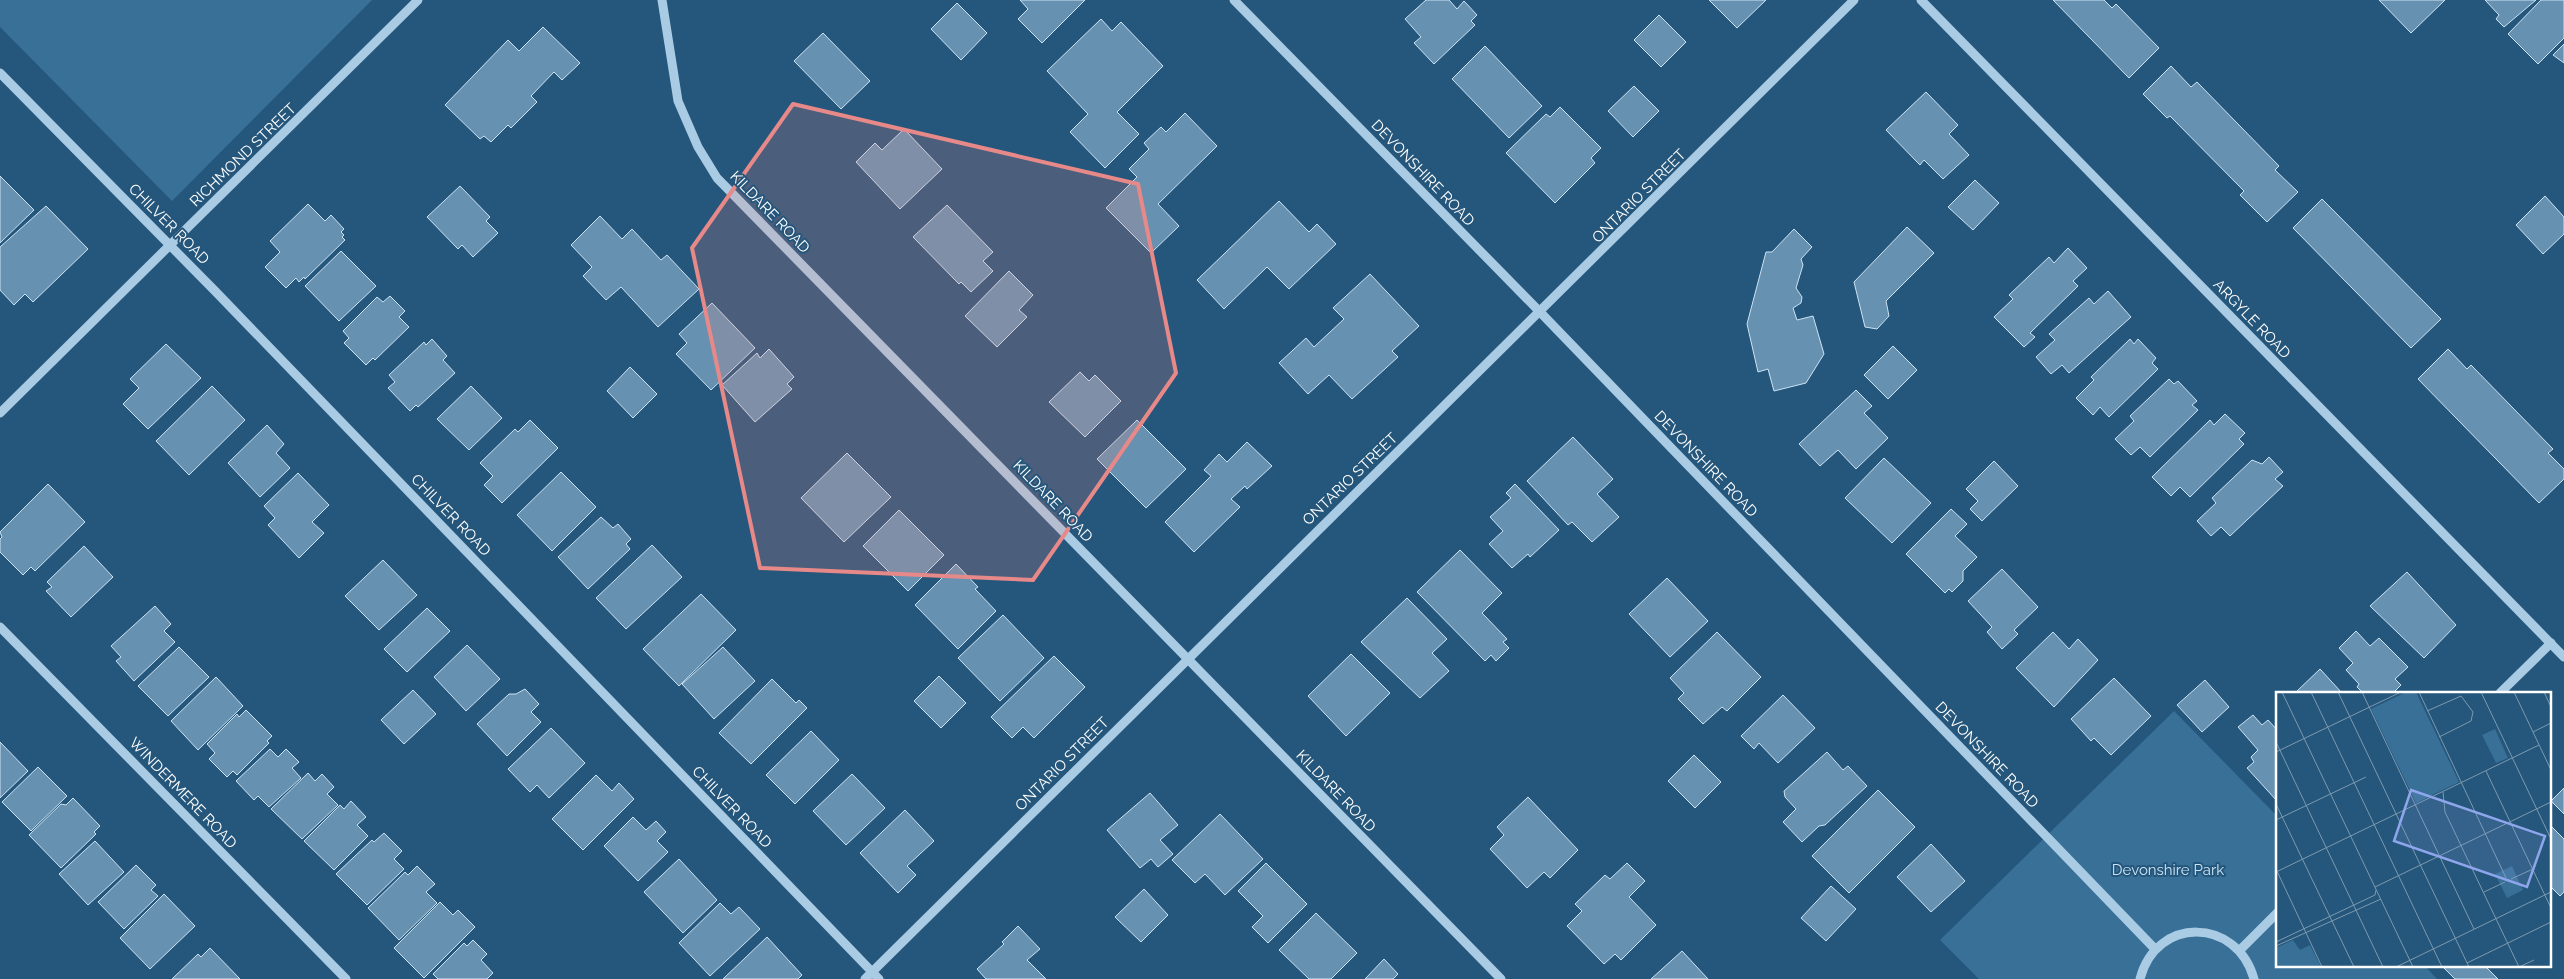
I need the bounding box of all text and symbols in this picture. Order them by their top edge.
street label: RICHMOND STREET [186,100,300,210]
street label: DEVONSHIRE ROAD [1368,116,1479,230]
street label: ONTARIO STREET [1588,145,1690,247]
street label: KILDARE ROAD [726,167,814,257]
street label: CHILVER ROAD [125,180,213,268]
street label: ARGYLE ROAD [2210,276,2295,363]
street label: DEVONSHIRE ROAD [1651,407,1762,521]
street label: ONTARIO STREET [1299,429,1401,529]
street label: KILDARE ROAD [1009,456,1097,546]
street label: CHILVER ROAD [407,470,495,560]
inset map [2276,692,2552,966]
street label: DEVONSHIRE ROAD [1932,698,2043,812]
street label: ONTARIO STREET [1011,713,1113,815]
street label: WINDERMERE ROAD [125,734,241,852]
street label: KILDARE ROAD [1292,746,1380,836]
street label: CHILVER ROAD [688,762,776,852]
park label: Devonshire Park [2112,861,2224,879]

